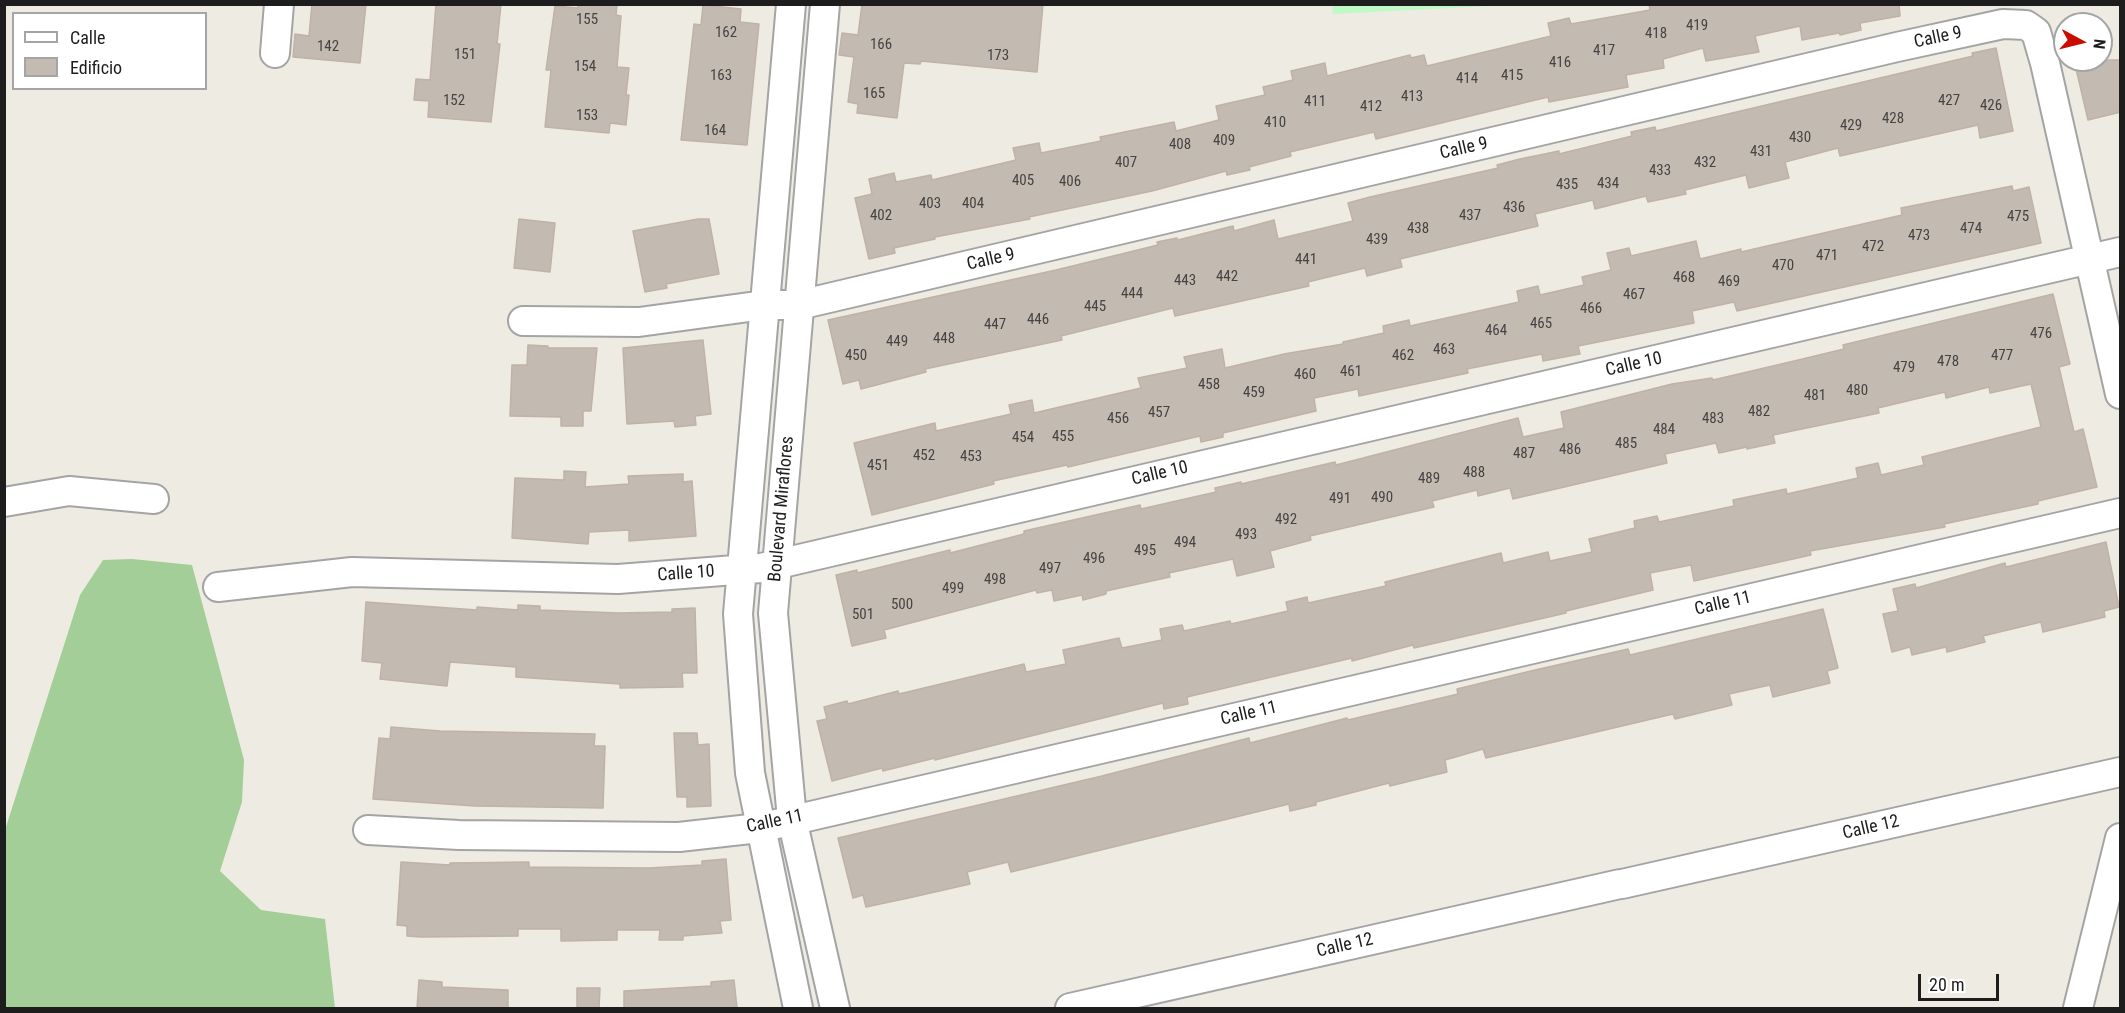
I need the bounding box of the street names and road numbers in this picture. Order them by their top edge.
street label: Calle 9 [1912,22,1964,54]
street label: Calle 9 [1438,133,1490,165]
street label: Calle 9 [965,244,1017,276]
street label: Calle 10 [1604,348,1664,382]
street label: Boulevard Miraflores [765,435,799,583]
street label: Calle 10 [1130,457,1190,491]
street label: Calle 10 [657,561,715,587]
street label: Calle 11 [1693,587,1753,621]
street label: Calle 11 [1219,697,1279,731]
street label: Calle 11 [745,805,805,839]
street label: Calle 12 [1841,811,1901,845]
street label: Calle 12 [1315,929,1375,963]

